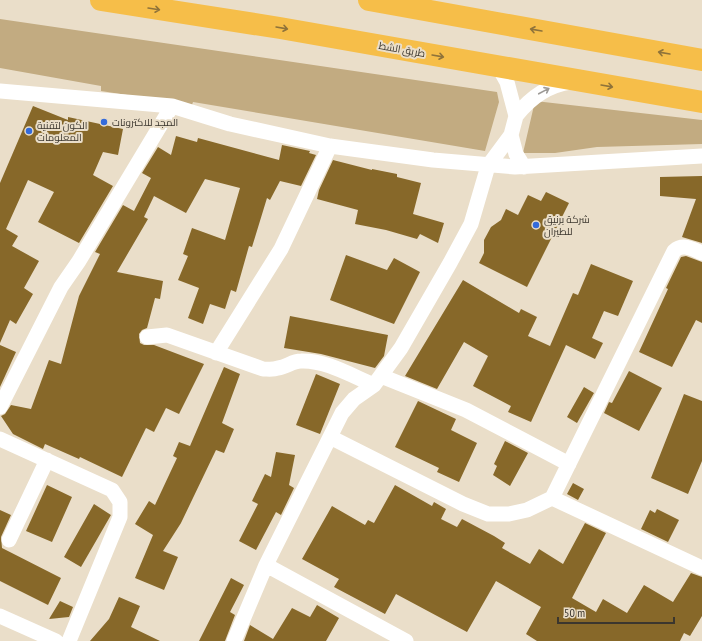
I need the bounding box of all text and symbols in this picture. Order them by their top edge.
one-way arrow [147,5,160,13]
one-way arrow [275,24,288,32]
one-way arrow [530,26,543,34]
street label: طريق الشط [378,39,426,60]
one-way arrow [658,49,671,57]
one-way arrow [431,52,444,60]
one-way arrow [600,82,613,90]
one-way arrow [538,87,550,94]
place label: المجد للاكترونات [112,116,178,129]
marker: المجد للاكترونات [99,117,109,127]
place label: الكون لتقنية المعلومات [37,119,87,144]
marker: الكون لتقنية المعلومات [24,126,34,136]
place label: شركة برنيق للطيران [544,213,589,238]
marker: شركة برنيق للطيران [531,220,541,230]
scale bar [558,599,674,625]
text: 50 m [564,605,585,620]

